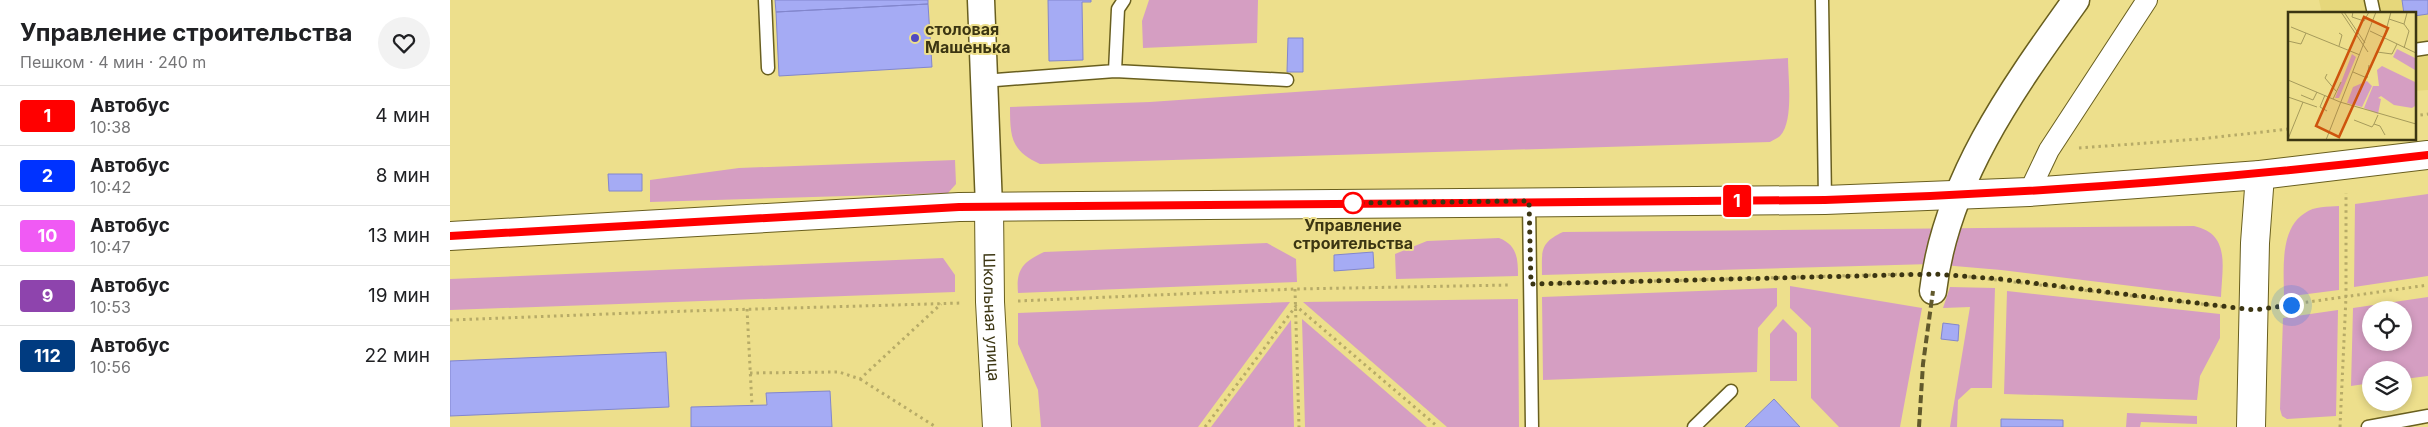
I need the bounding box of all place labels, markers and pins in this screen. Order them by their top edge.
place label: cтоловая Машенька [925,19,1011,57]
marker: cтоловая Машенька [909,32,921,44]
marker: Управление строительства [1342,192,1364,214]
place label: Управление строительства [1293,215,1413,253]

